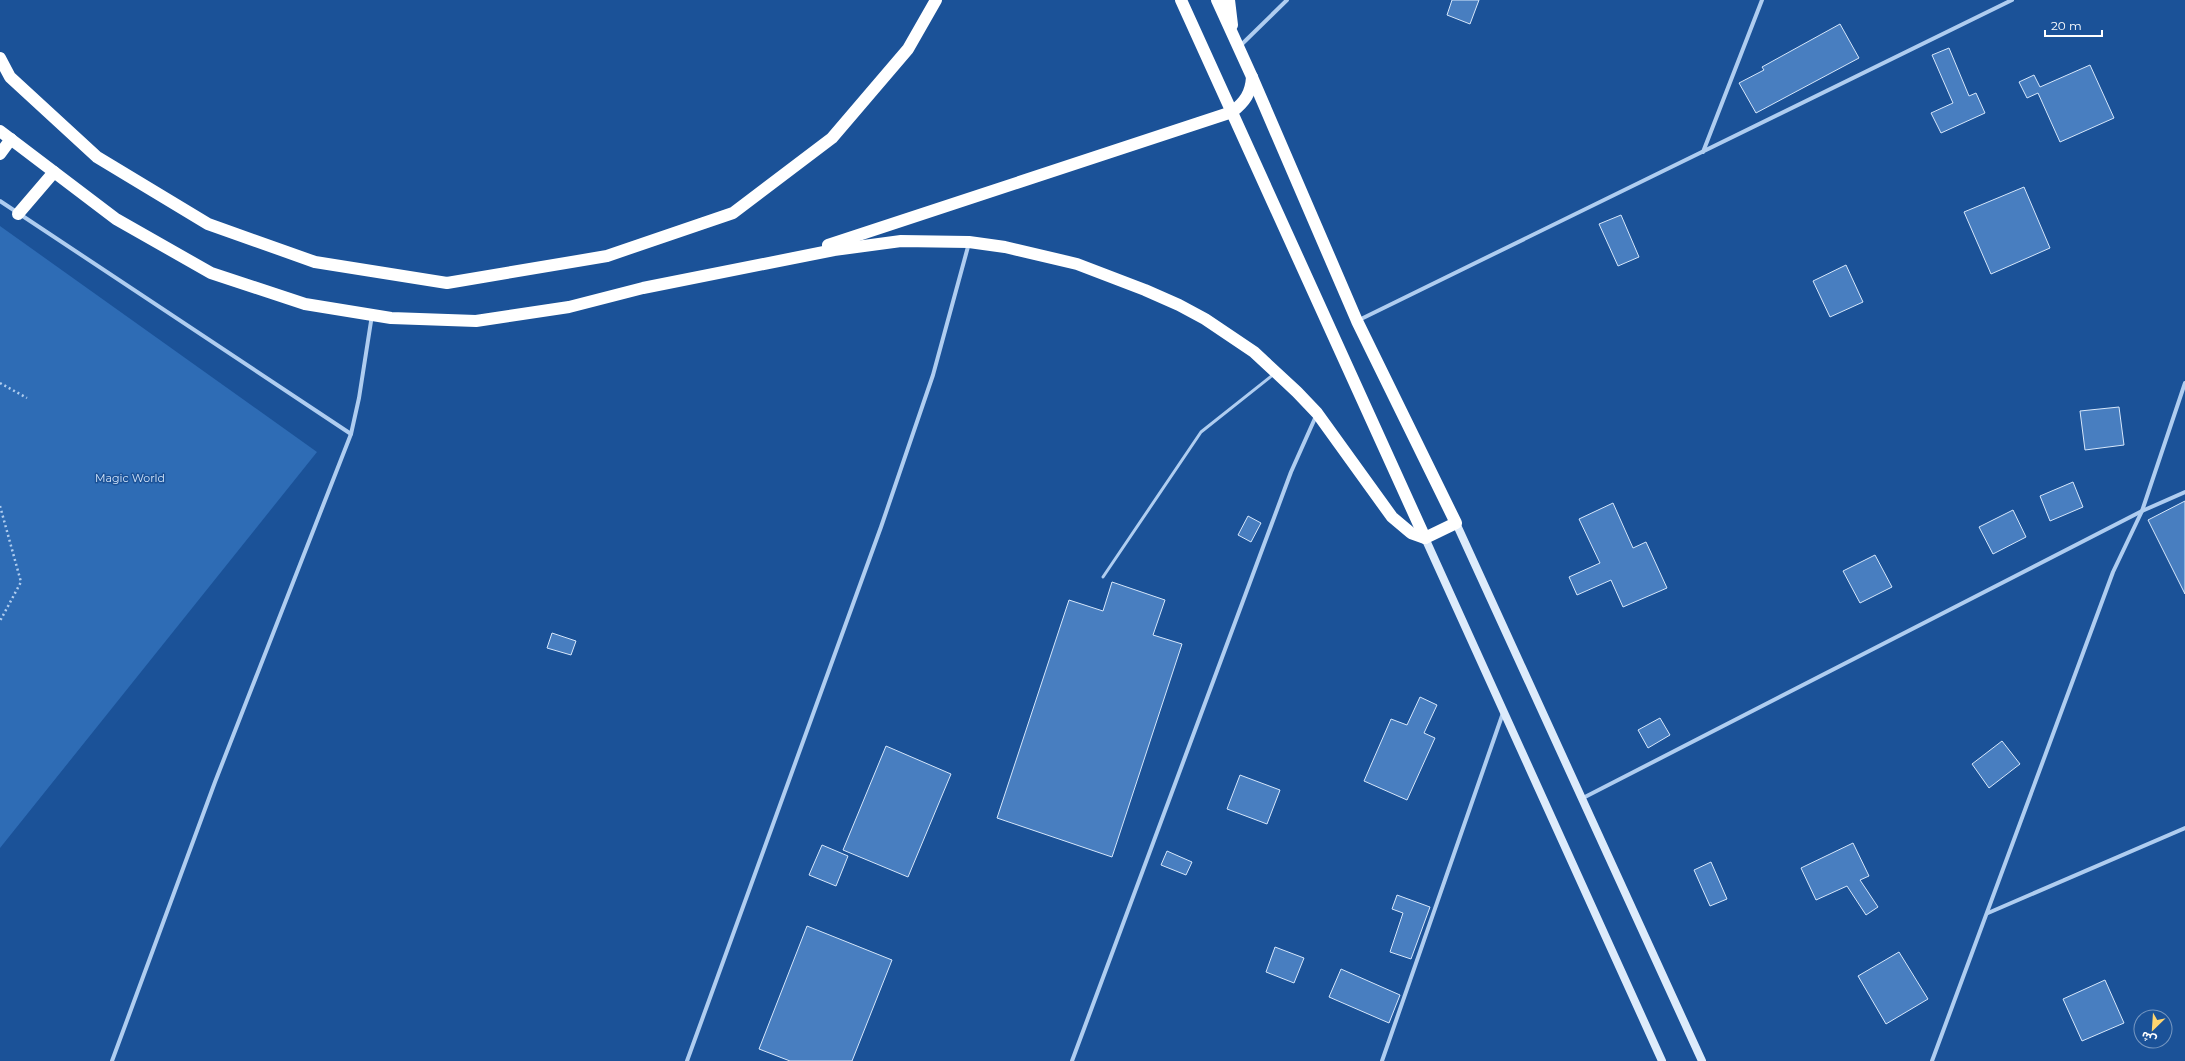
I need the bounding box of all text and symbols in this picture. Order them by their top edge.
scale bar [2045,12,2102,38]
text: 20 m [2051,18,2082,33]
park label: Magic World [95,471,165,485]
north arrow [2133,1009,2173,1049]
text: ش [2139,1029,2159,1048]

